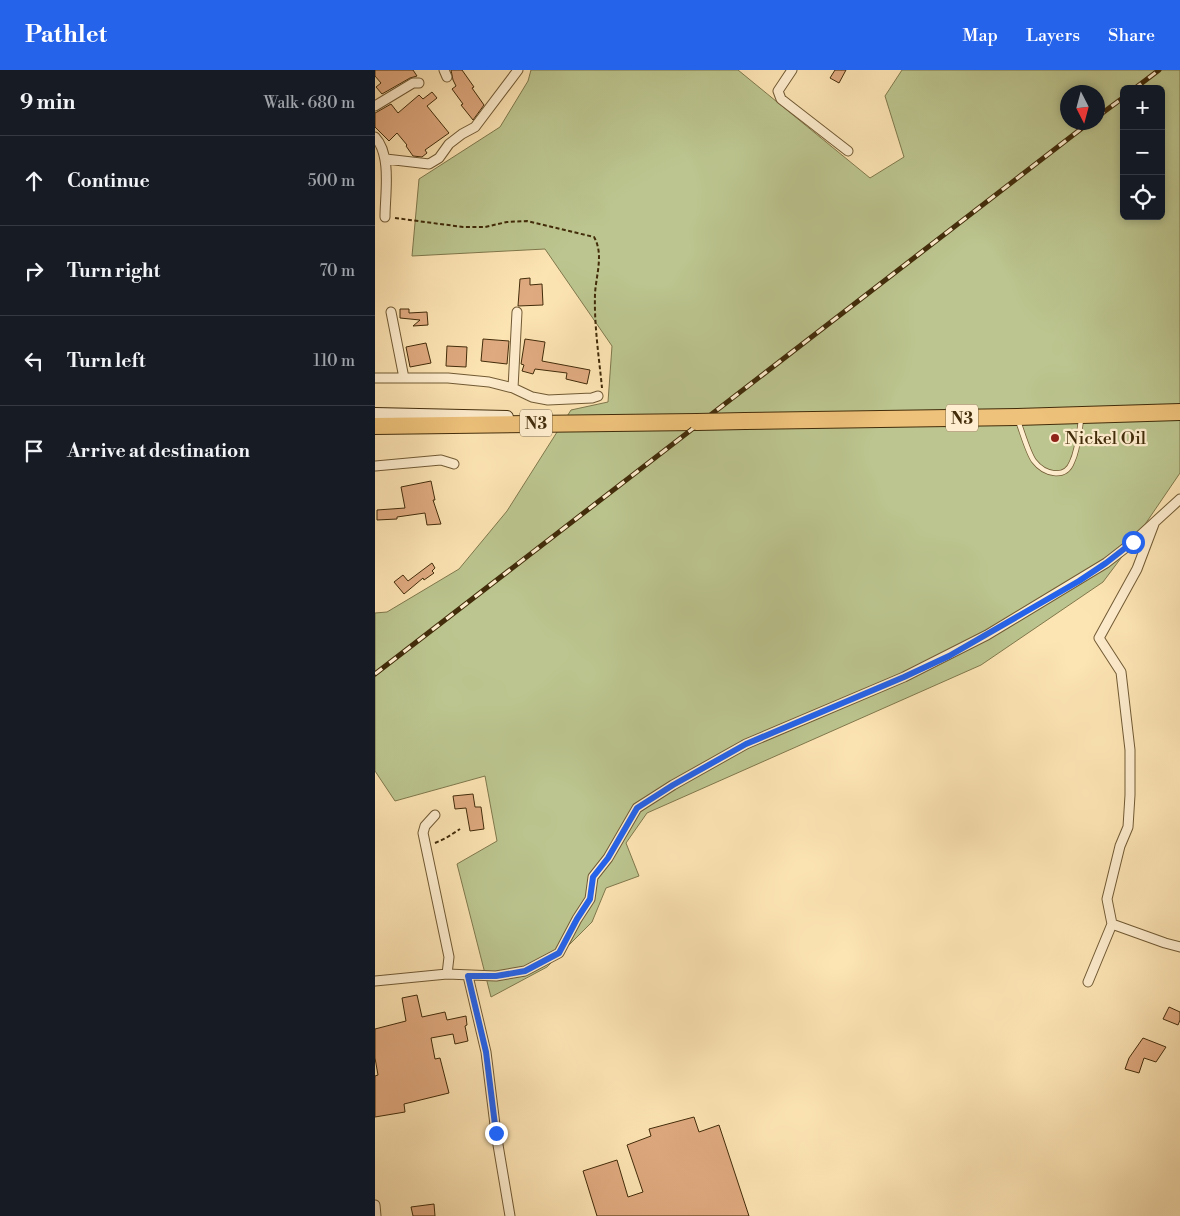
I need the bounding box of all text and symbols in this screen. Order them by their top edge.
text: Pathlet [25,20,107,50]
text: Map [963,24,998,47]
text: Layers [1026,24,1080,47]
text: Share [1108,24,1155,47]
north arrow [1060,85,1105,130]
map controls [1120,85,1165,220]
button: + [1120,85,1165,130]
text: 9 min [20,90,75,116]
text: Walk · 680 m [264,93,355,113]
button: − [1120,130,1165,175]
icon: ahead [20,167,48,195]
text: Continue [67,169,150,193]
text: 500 m [308,171,355,191]
button: locate [1120,175,1165,220]
icon: right [20,257,48,285]
text: Turn right [67,259,160,283]
text: 70 m [319,261,355,281]
icon: left [20,347,48,375]
text: Turn left [67,349,146,373]
text: 110 m [313,351,355,371]
road number: N3 [946,404,978,432]
road number: N3 [520,409,552,436]
place label: Nickel Oil [1065,427,1147,450]
marker: Nickel Oil [1049,432,1061,444]
icon: arrive [20,437,48,465]
text: Arrive at destination [67,439,250,463]
route start [1122,531,1145,554]
route end [485,1122,508,1145]

